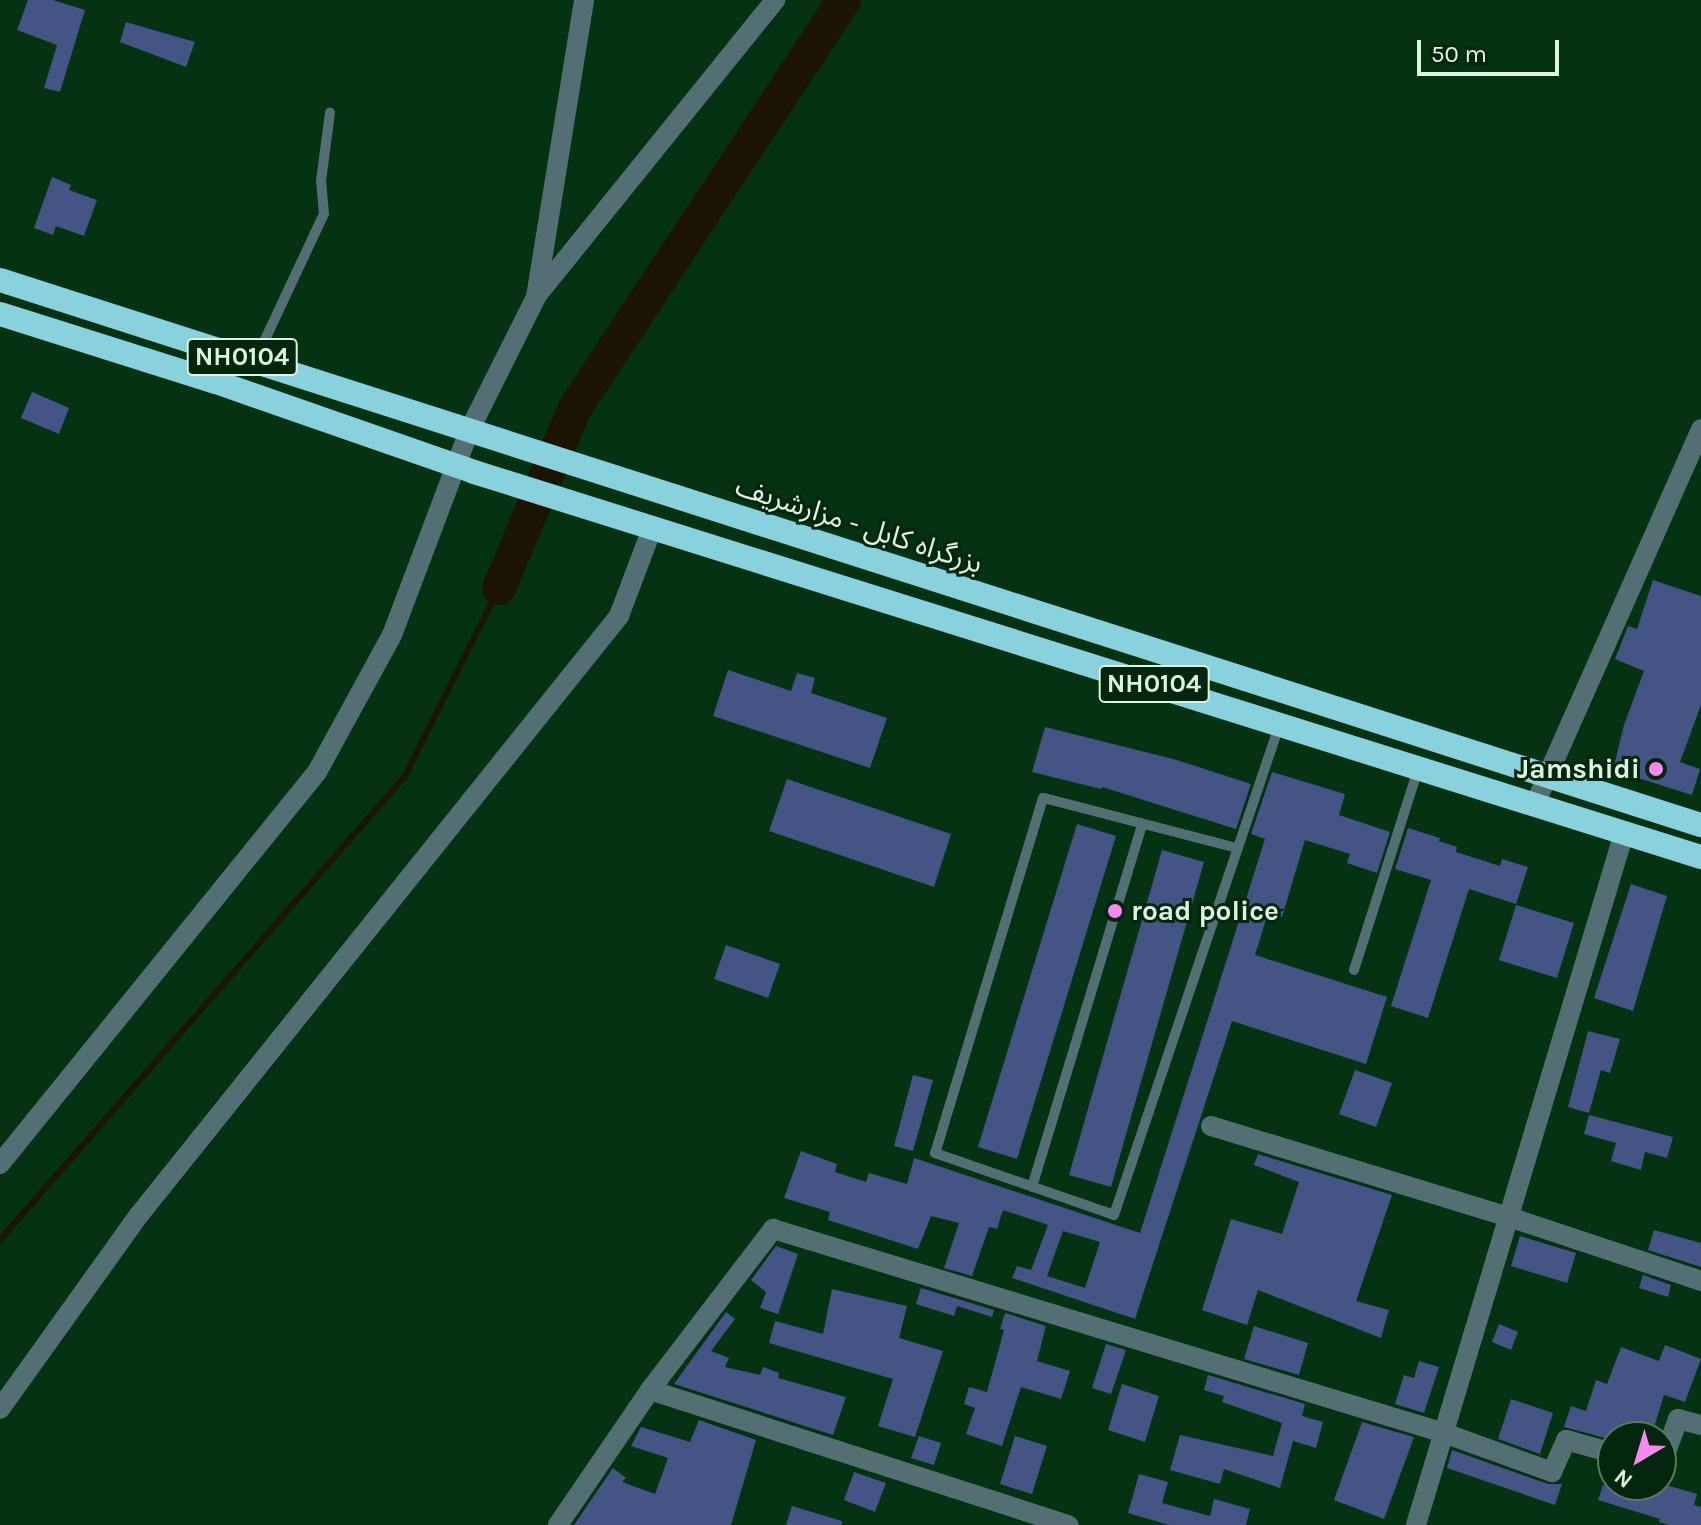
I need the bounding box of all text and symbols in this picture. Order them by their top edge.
scale bar [1421,24,1563,74]
text: 50 m [1431,40,1487,68]
road number: NH0104 [186,335,298,379]
street label: بزرگراه کابل - مزارشریف [731,469,987,581]
road number: NH0104 [1098,662,1210,706]
place label: Jamshidi [1517,752,1640,786]
marker: Jamshidi [1647,760,1665,778]
place label: road police [1131,894,1279,928]
marker: road police [1106,902,1124,920]
north arrow [1597,1421,1677,1501]
text: N [1609,1463,1638,1493]

